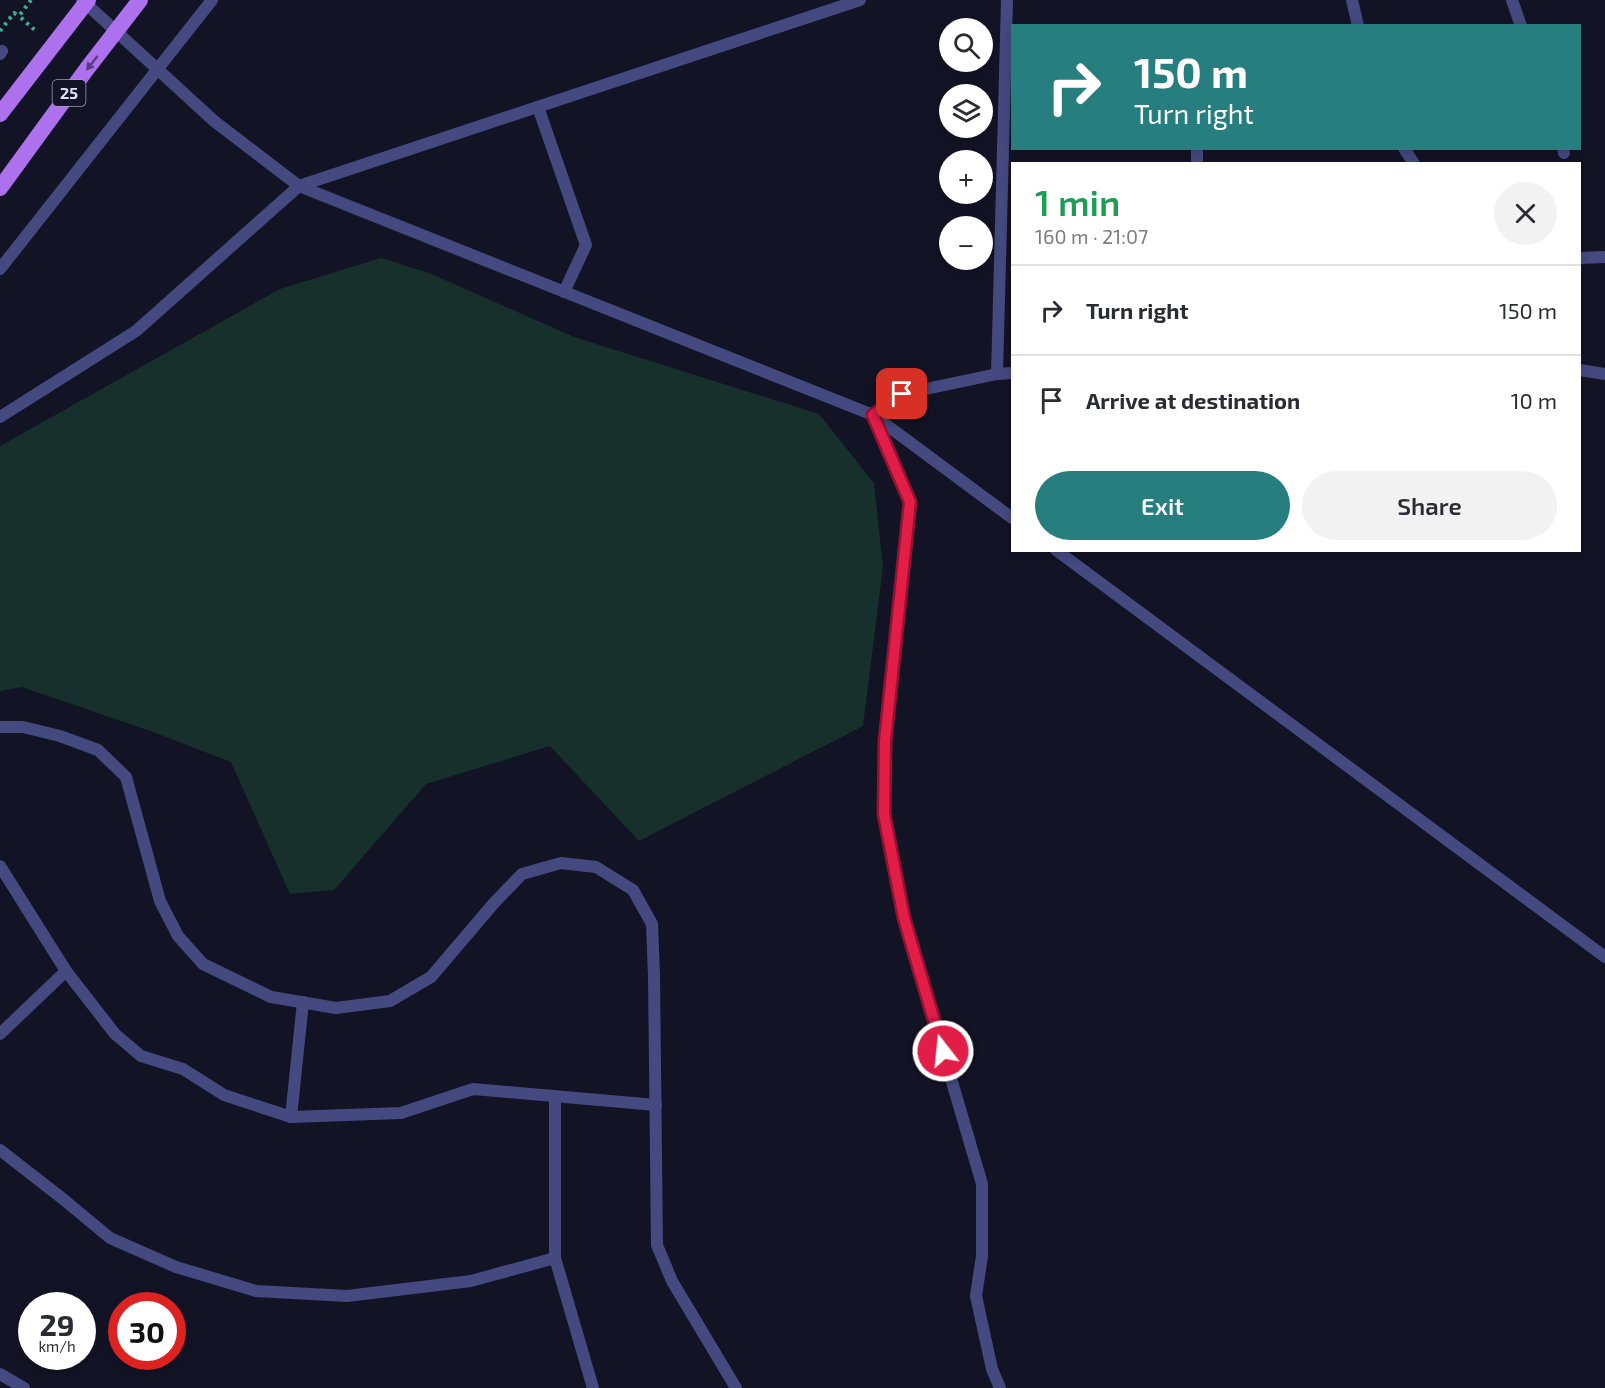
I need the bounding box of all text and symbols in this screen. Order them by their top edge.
map controls [939,18,993,270]
button: search [939,18,993,72]
text: 150 m [1134,46,1248,96]
icon: right [1035,48,1113,126]
one-way arrow [86,55,98,70]
road number: 25 [52,80,86,106]
button: layers [939,84,993,138]
text: Turn right [1134,97,1254,129]
button: + [939,150,993,204]
text: 1 min [1035,180,1120,223]
button: close [1494,182,1557,245]
button: − [939,216,993,270]
text: 160 m · 21:07 [1035,224,1148,248]
icon: right [1035,294,1068,327]
text: Turn right [1086,297,1188,323]
text: 150 m [1499,297,1557,323]
pin [876,368,927,419]
icon: arrive [885,377,918,410]
icon: arrive [1035,384,1068,417]
text: Arrive at destination [1086,387,1300,413]
text: 10 m [1511,387,1557,413]
button: Exit [1035,471,1290,540]
button: Share [1302,471,1557,540]
position arrow [911,1019,975,1083]
speed limit sign: 30 [108,1292,186,1370]
text: 29 [39,1306,75,1342]
text: km/h [38,1337,76,1355]

